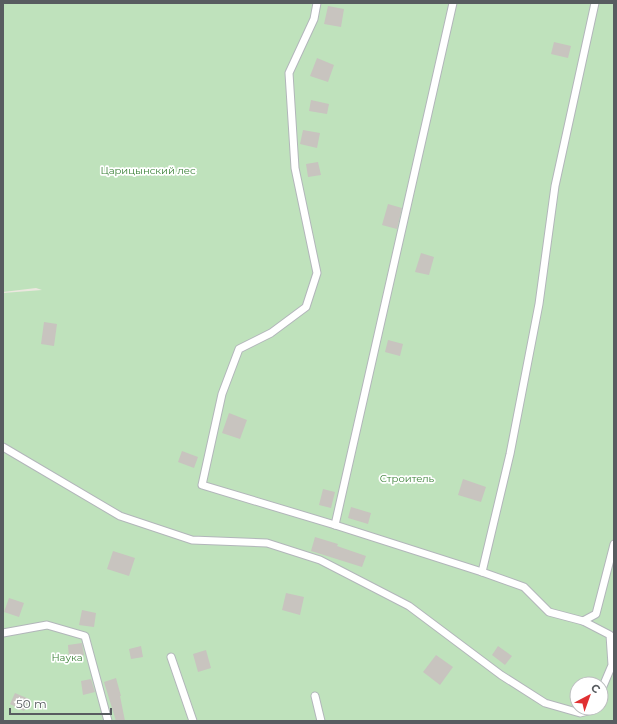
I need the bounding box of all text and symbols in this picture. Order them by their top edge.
park label: Царицынский лес [100,164,196,177]
park label: Строитель [380,472,435,485]
park label: Наука [51,651,83,664]
north arrow [569,676,609,716]
text: С [588,681,603,696]
scale bar [10,690,111,716]
text: 50 m [16,696,47,711]

